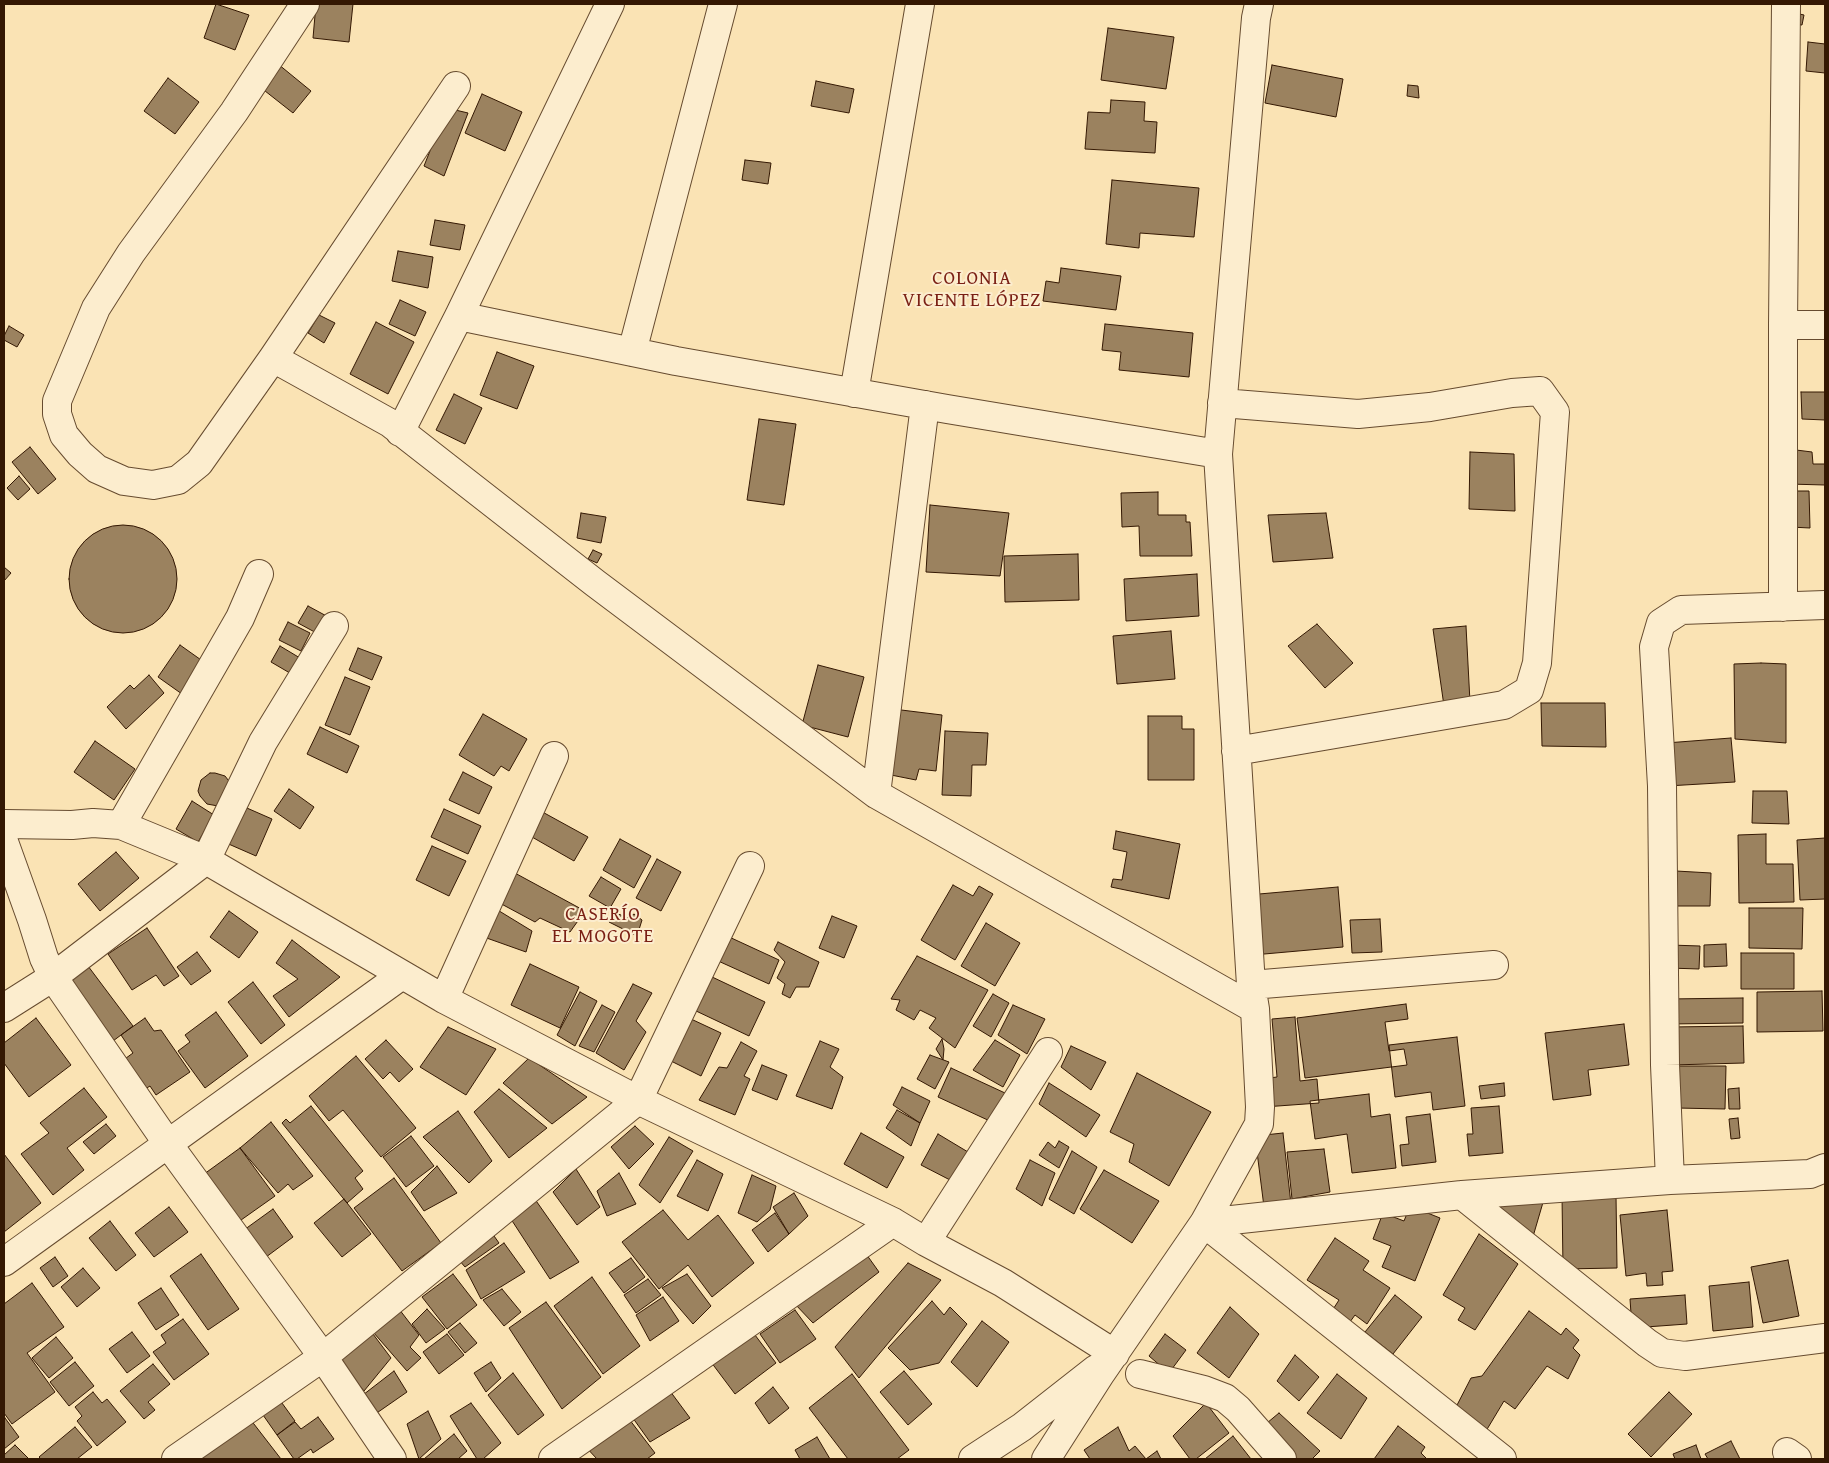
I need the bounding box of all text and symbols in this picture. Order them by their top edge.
district label: COLONIA VICENTE LÓPEZ [901,268,1043,312]
district label: CASERÍO EL MOGOTE [551,904,655,948]

